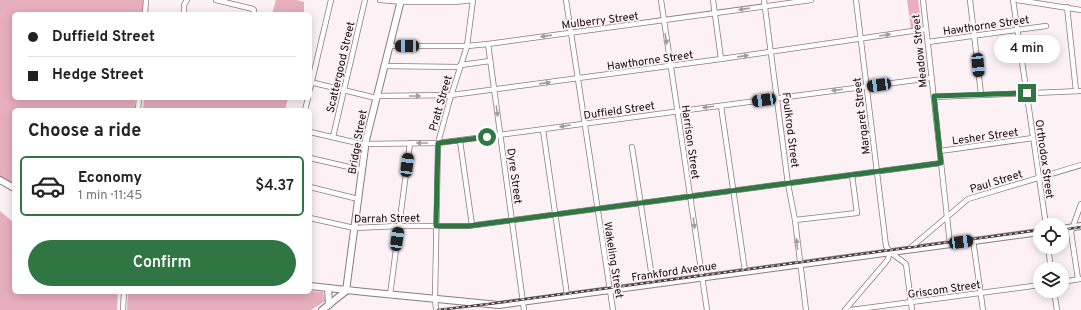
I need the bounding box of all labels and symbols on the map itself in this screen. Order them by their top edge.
one-way arrow [738,6,750,12]
street label: Mulberry Street [561,9,639,33]
street label: Hawthorne Street [942,13,1030,39]
street label: Meadow Street [909,14,931,88]
street label: Scattergood Street [324,20,358,114]
one-way arrow [663,32,669,45]
one-way arrow [879,32,891,38]
one-way arrow [540,33,552,39]
callout: 4 min [994,35,1060,63]
car [395,40,419,52]
street label: Hawthorne Street [606,48,694,74]
one-way arrow [737,53,749,59]
car [971,53,985,77]
street label: Pratt Street [426,74,456,133]
street label: Margaret Street [850,77,874,155]
car [866,77,892,93]
one-way arrow [539,80,551,86]
route end [1018,84,1036,102]
one-way arrow [831,87,843,94]
car [751,92,777,108]
street label: Foulkrod Street [778,92,802,169]
one-way arrow [409,93,422,99]
street label: Duffield Street [583,99,656,123]
street label: Harrison Street [678,104,702,180]
one-way arrow [702,104,714,110]
one-way arrow [494,105,500,117]
street label: Bridge Street [345,109,371,176]
street label: Orthodox Street [1032,119,1056,200]
one-way arrow [559,123,571,129]
street label: Lesher Street [951,125,1019,149]
route start [478,128,496,146]
one-way arrow [415,140,428,146]
street label: Dyre Street [503,147,525,205]
car [400,152,414,178]
street label: Paul Street [968,167,1024,197]
street label: Darrah Street [354,211,420,227]
one-way arrow [691,216,697,229]
street label: Wakeling Street [600,221,626,299]
car [389,226,405,252]
car [948,234,974,250]
one-way arrow [794,238,800,250]
street label: Frankford Avenue [631,259,718,285]
street label: Griscom Street [907,278,982,302]

